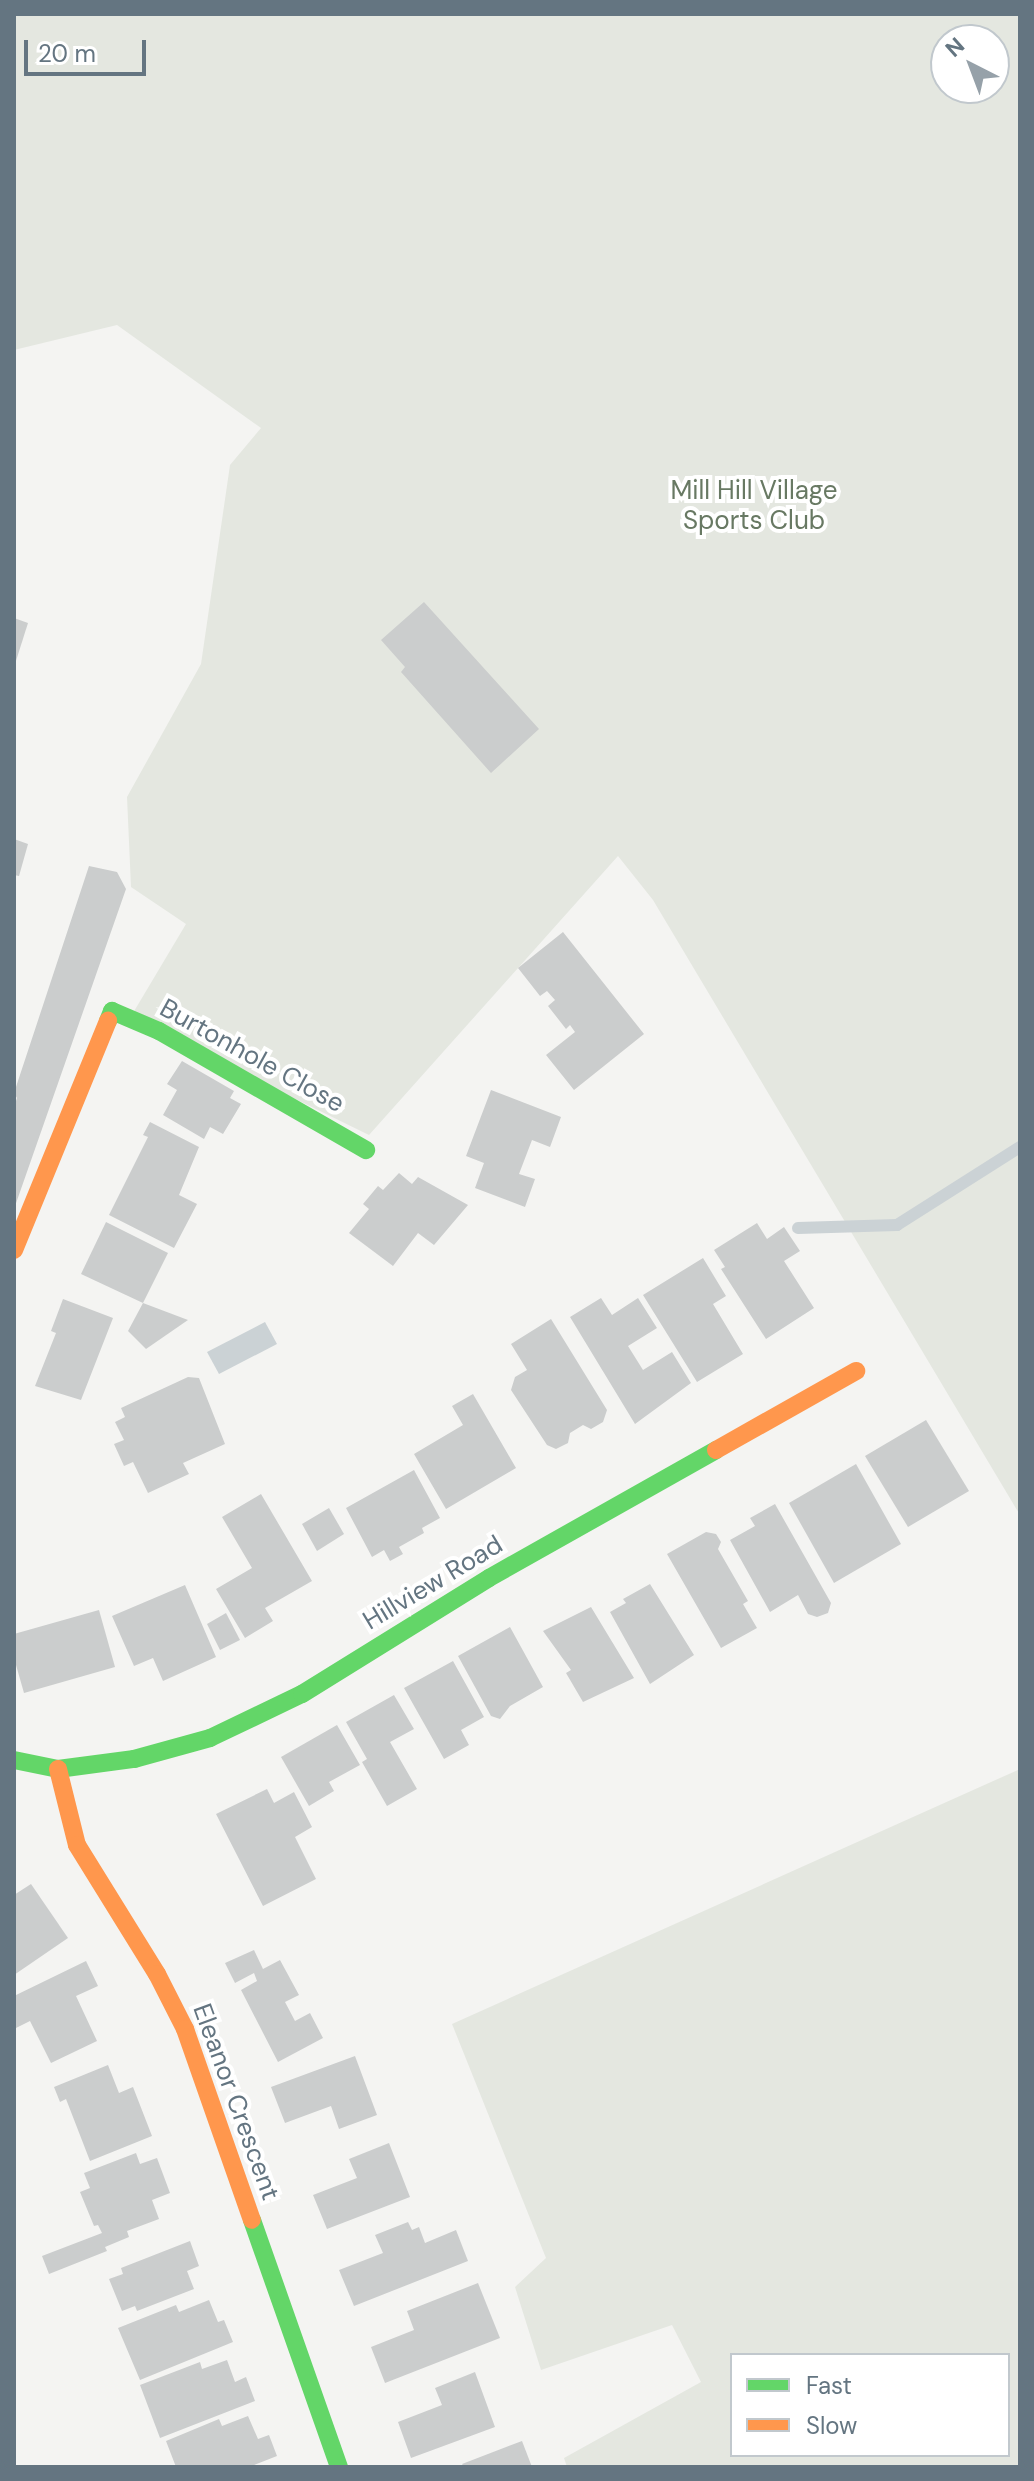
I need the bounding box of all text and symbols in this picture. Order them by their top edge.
scale bar [28,24,150,74]
north arrow [930,24,1010,104]
text: N [939,31,971,63]
text: 20 m [38,38,96,69]
park label: Mill Hill Village Sports Club [670,475,838,536]
street label: Burtonhole Close [154,992,350,1120]
street label: Hillview Road [358,1529,508,1637]
street label: Eleanor Crescent [186,2000,286,2204]
legend [730,2353,1010,2457]
text: Fast [806,2370,852,2401]
text: Slow [806,2410,857,2441]

